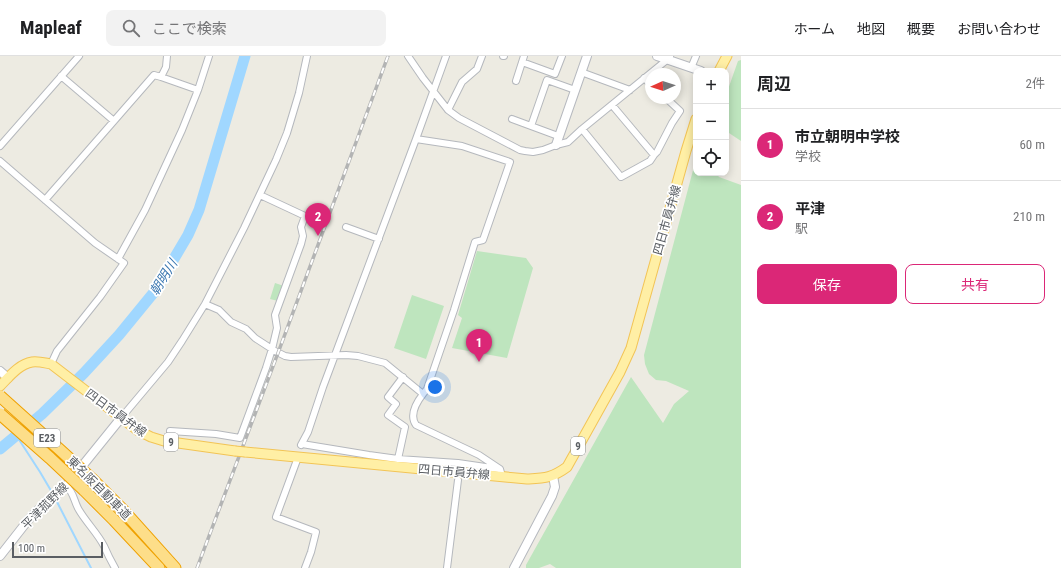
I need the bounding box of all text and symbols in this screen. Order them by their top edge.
search box [106,10,386,46]
text: Mapleaf [20,16,82,39]
icon: search [120,17,142,39]
text: ここで検索 [152,20,227,38]
text: ホーム [793,21,835,37]
text: 地図 [857,21,885,37]
text: 概要 [907,21,935,37]
text: お問い合わせ [957,21,1041,37]
north arrow [645,68,681,104]
map controls [693,68,729,176]
button: + [693,68,729,104]
text: 周辺 [757,74,791,94]
text: 2件 [1026,76,1045,91]
button: − [693,104,729,140]
text: 市立朝明中学校 [795,128,900,146]
text: 1 [767,137,773,152]
text: 60 m [1019,137,1045,152]
button: locate [693,140,729,176]
text: 学校 [795,149,821,164]
street label: 四日市員弁線 [650,183,684,257]
text: 平津 [795,200,825,218]
pin: 2 [305,203,331,236]
text: 2 [767,209,773,224]
text: 210 m [1013,209,1045,224]
text: 駅 [795,221,808,236]
water label: 朝明川 [147,255,181,298]
button: 保存 [757,264,897,304]
button: 共有 [905,264,1045,304]
pin: 1 [466,329,492,362]
your location [425,377,445,397]
street label: 四日市員弁線 [83,386,149,440]
road number: E23 [34,429,60,447]
road number: 9 [164,433,178,451]
road number: 9 [571,437,585,455]
street label: 東名阪自動車道 [64,453,134,523]
street label: 四日市員弁線 [418,462,490,482]
street label: 平津菰野線 [19,480,71,532]
scale bar [12,540,103,559]
text: 100 m [18,542,45,555]

